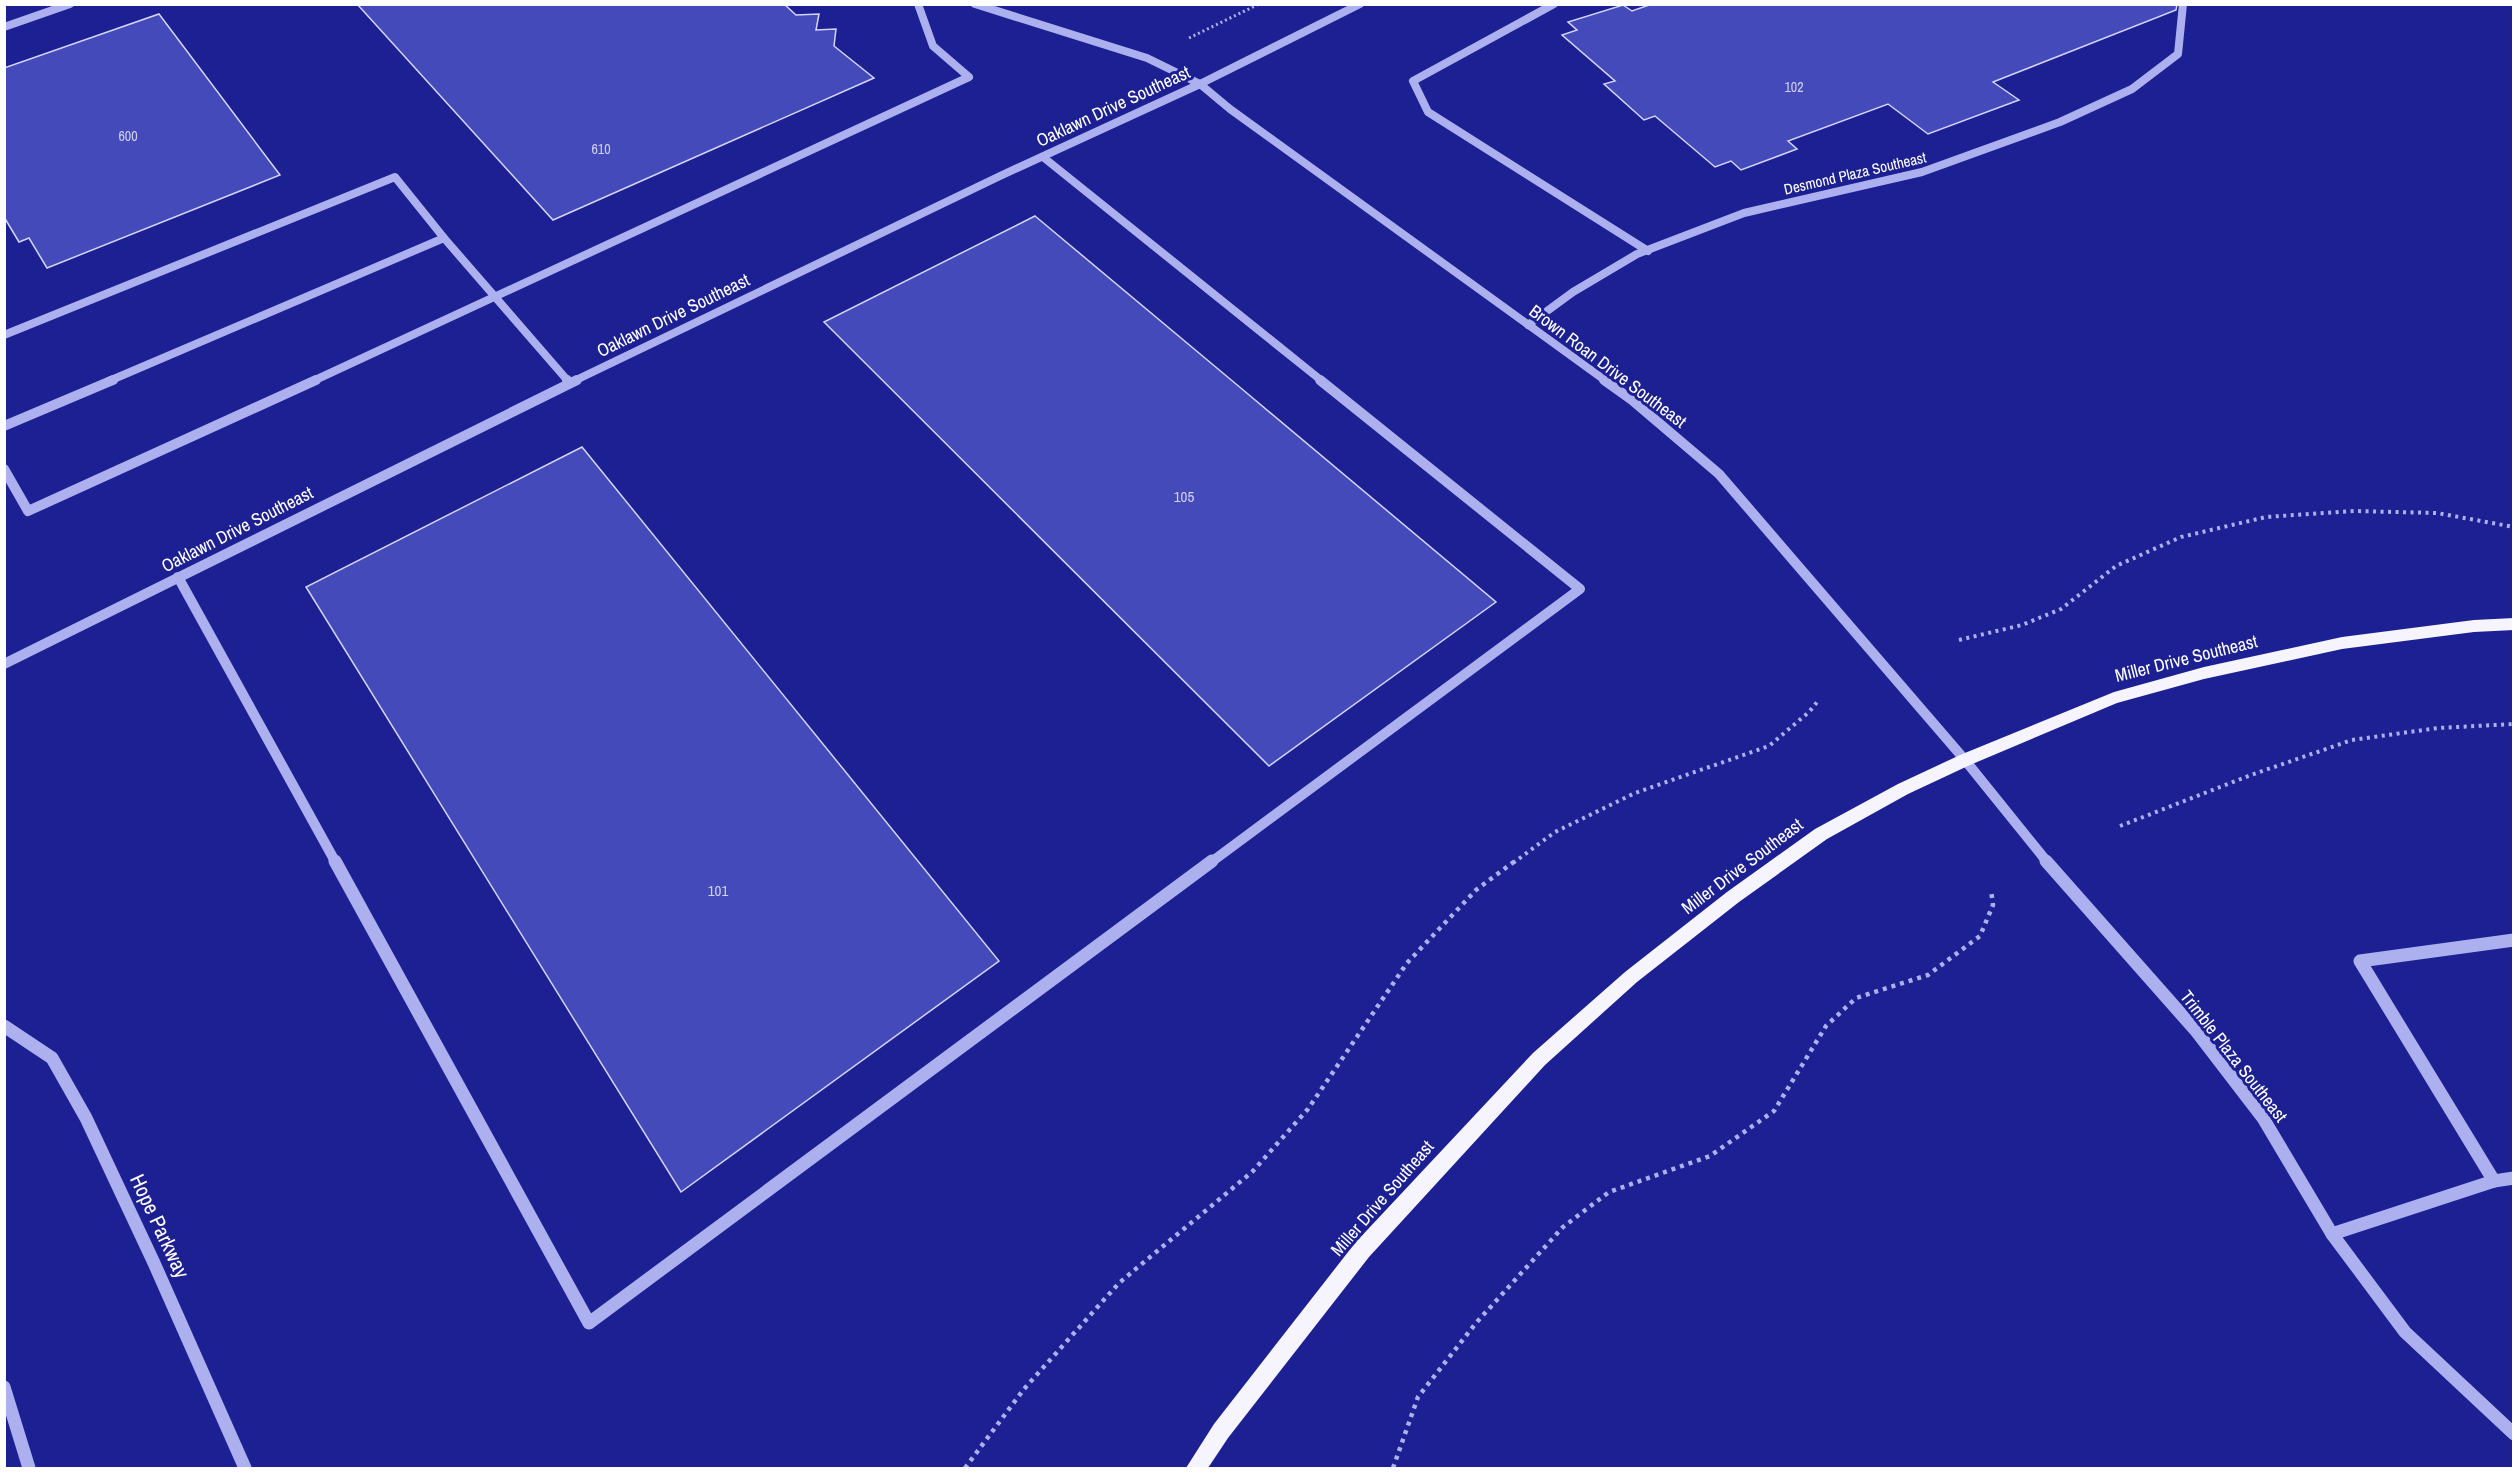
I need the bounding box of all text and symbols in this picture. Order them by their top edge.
street label: Oaklawn Drive Southeast [1032,59,1194,153]
house number: 102 [1784,78,1804,96]
house number: 600 [118,127,138,145]
house number: 610 [591,140,611,158]
street label: Desmond Plaza Southeast [1782,146,1929,200]
street label: Oaklawn Drive Southeast [592,267,754,363]
street label: Brown Roan Drive Southeast [1524,298,1692,434]
street label: Oaklawn Drive Southeast [157,480,317,578]
house number: 105 [1174,486,1194,507]
street label: Miller Drive Southeast [2112,628,2260,688]
street label: Miller Drive Southeast [1676,812,1808,920]
house number: 101 [708,880,728,901]
street label: Trimble Plaza Southeast [2175,985,2293,1127]
street label: Miller Drive Southeast [1325,1135,1439,1261]
street label: Hope Parkway [123,1169,197,1283]

